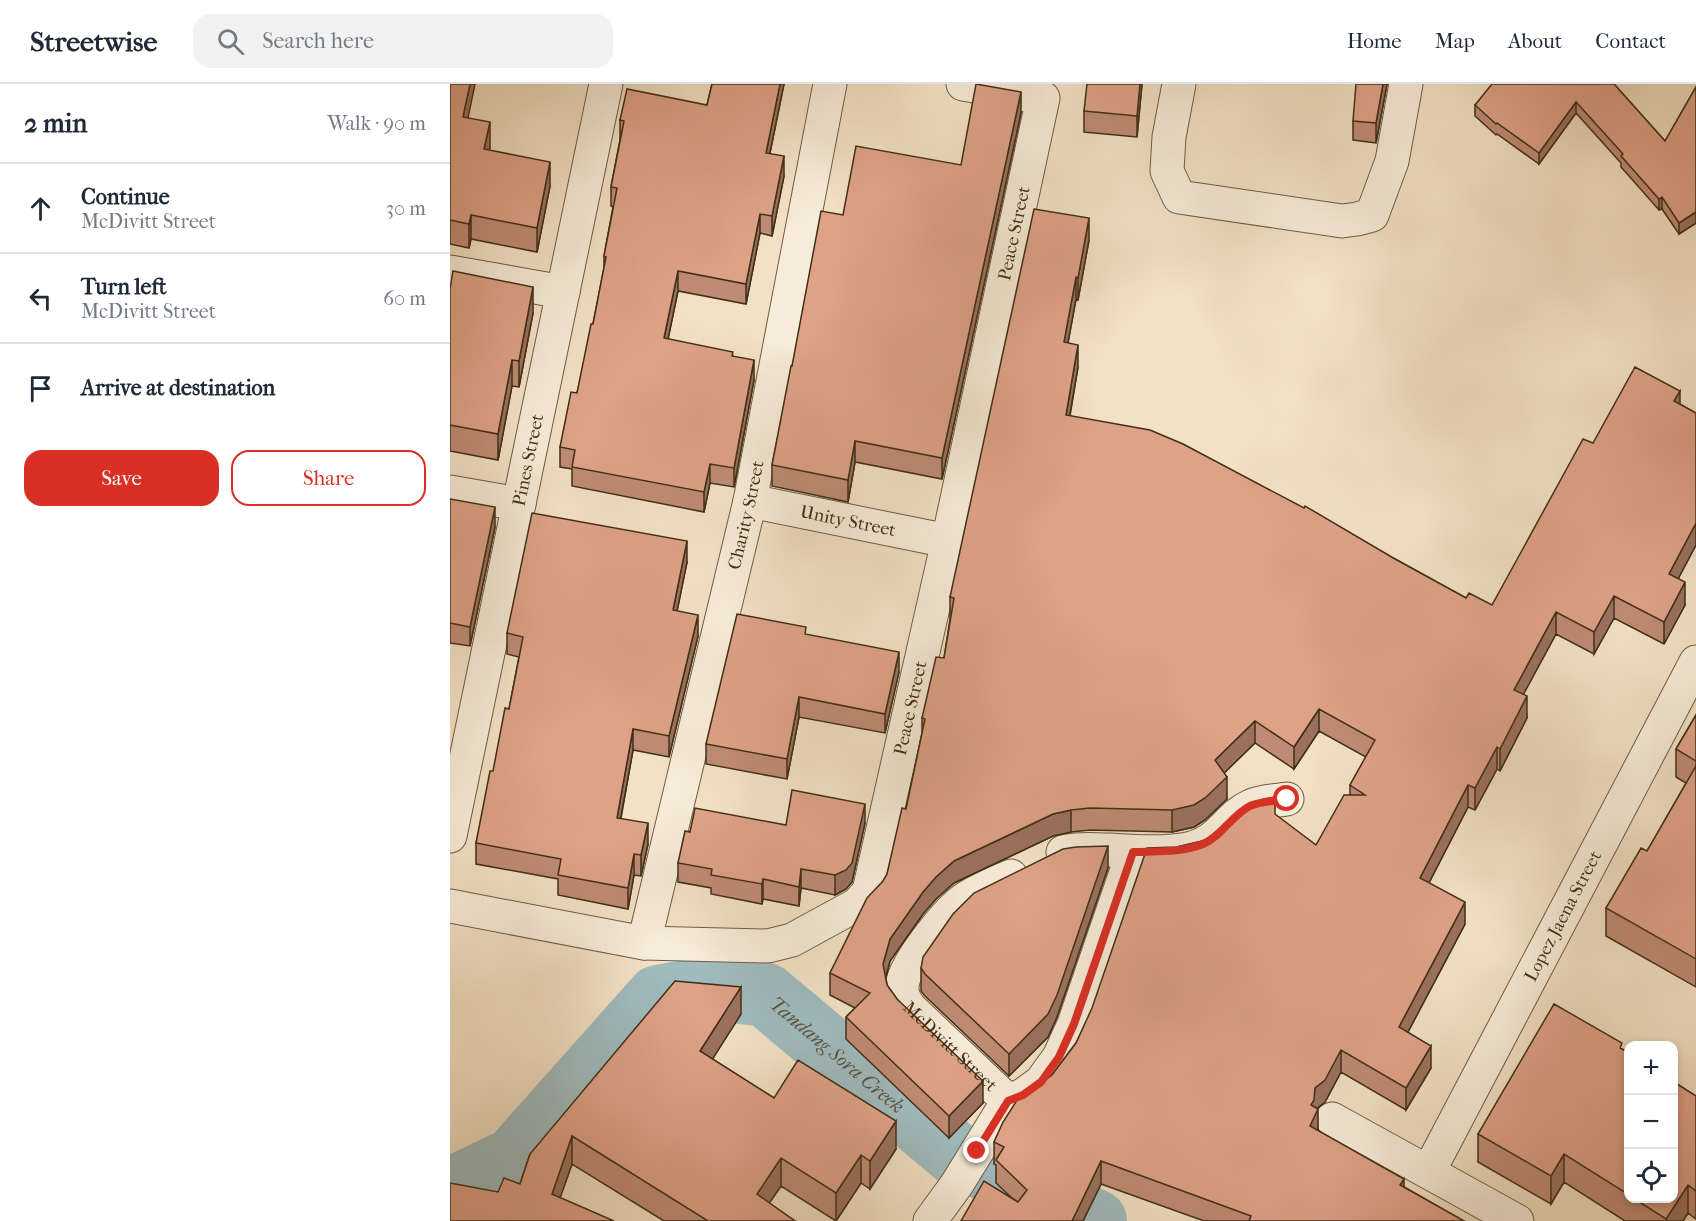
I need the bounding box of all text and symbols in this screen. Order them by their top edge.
search box [193,14,613,68]
text: Streetwise [30,25,157,58]
icon: search [214,25,247,58]
text: Search here [262,28,374,54]
text: Home [1347,29,1402,53]
text: Map [1435,29,1475,53]
text: About [1508,29,1562,53]
text: Contact [1595,29,1666,53]
text: 2 min [24,108,87,139]
text: Walk · 90 m [328,112,426,135]
text: Continue [81,184,170,210]
street label: Peace Street [994,184,1034,282]
icon: ahead [24,192,57,225]
text: 30 m [386,197,426,220]
text: McDivitt Street [81,210,216,233]
text: Turn left [81,274,167,300]
icon: left [24,282,57,315]
text: 60 m [383,287,426,310]
text: McDivitt Street [81,300,216,323]
icon: arrive [24,372,57,405]
text: Arrive at destination [81,375,275,401]
street label: Pines Street [508,412,548,508]
button: Save [24,450,219,506]
button: Share [231,450,426,506]
street label: Charity Street [723,458,768,571]
street label: Unity Street [798,501,898,541]
street label: Peace Street [889,658,931,757]
route start [1273,785,1299,811]
street label: Lopez Jaena Street [1520,847,1606,985]
water label: Tandang Sora Creek [765,992,909,1118]
street label: McDivitt Street [899,997,1002,1096]
map controls [1624,1041,1678,1203]
button: + [1624,1041,1678,1095]
button: − [1624,1095,1678,1149]
route end [963,1137,989,1163]
button: locate [1624,1149,1678,1203]

